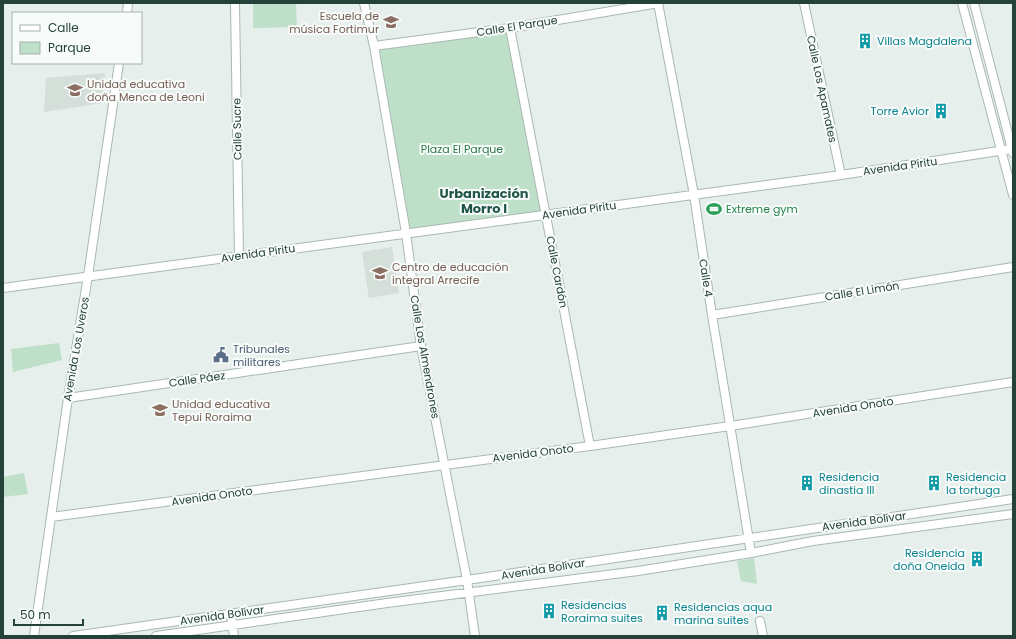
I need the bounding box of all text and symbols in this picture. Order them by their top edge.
place label: Escuela de música Fortimur [289,8,379,37]
legend [12,12,142,64]
street label: Calle El Parque [475,12,559,40]
school or university icon: Escuela de música Fortimur [382,13,400,31]
text: Calle [48,19,79,36]
building icon: Villas Magdalena [856,32,874,50]
place label: Villas Magdalena [877,33,972,49]
street label: Calle Los Apamates [803,34,841,144]
text: Parque [48,39,91,56]
place label: Unidad educativa doña Menca de Leoni [87,76,205,105]
school or university icon: Unidad educativa doña Menca de Leoni [66,81,84,99]
street label: Calle Sucre [228,98,246,160]
building icon: Torre Avior [932,102,950,120]
place label: Torre Avior [871,103,929,119]
park label: Plaza El Parque [421,141,503,157]
street label: Avenida Píritu [862,153,938,179]
district label: Urbanización Morro I [440,184,529,218]
street label: Avenida Píritu [541,197,617,223]
sports icon: Extreme gym [705,200,723,218]
place label: Extreme gym [726,201,798,217]
street label: Calle Cardón [542,235,572,309]
street label: Avenida Píritu [220,240,296,266]
street label: Calle 4 [695,258,717,298]
place label: Centro de educación integral Arrecife [392,259,509,288]
school or university icon: Centro de educación integral Arrecife [371,264,389,282]
street label: Calle El Limón [824,277,900,305]
street label: Calle Los Almendrones [406,294,444,420]
street label: Avenida Los Uveros [59,295,93,402]
place label: Tribunales militares [233,341,290,370]
public building icon: Tribunales militares [212,346,230,364]
street label: Calle Páez [168,367,226,391]
street label: Avenida Onoto [811,393,895,421]
place label: Unidad educativa Tepui Roraima [172,396,270,425]
school or university icon: Unidad educativa Tepui Roraima [151,401,169,419]
street label: Avenida Onoto [491,440,575,466]
place label: Residencia dinastia III [819,469,879,498]
place label: Residencia la tortuga [946,469,1006,498]
building icon: Residencia dinastia III [798,474,816,492]
building icon: Residencia la tortuga [925,474,943,492]
street label: Avenida Onoto [170,482,254,510]
street label: Avenida Bolívar [821,507,907,535]
place label: Residencia doña Oneida [893,545,965,574]
building icon: Residencia doña Oneida [968,550,986,568]
street label: Avenida Bolívar [500,554,586,584]
place label: Residencias Roraima suites [561,597,643,626]
place label: Residencias aqua marina suites [674,599,772,628]
scale bar [14,601,83,627]
street label: Avenida Bolívar [179,601,265,629]
building icon: Residencias Roraima suites [540,602,558,620]
building icon: Residencias aqua marina suites [653,604,671,622]
text: 50 m [20,606,51,623]

